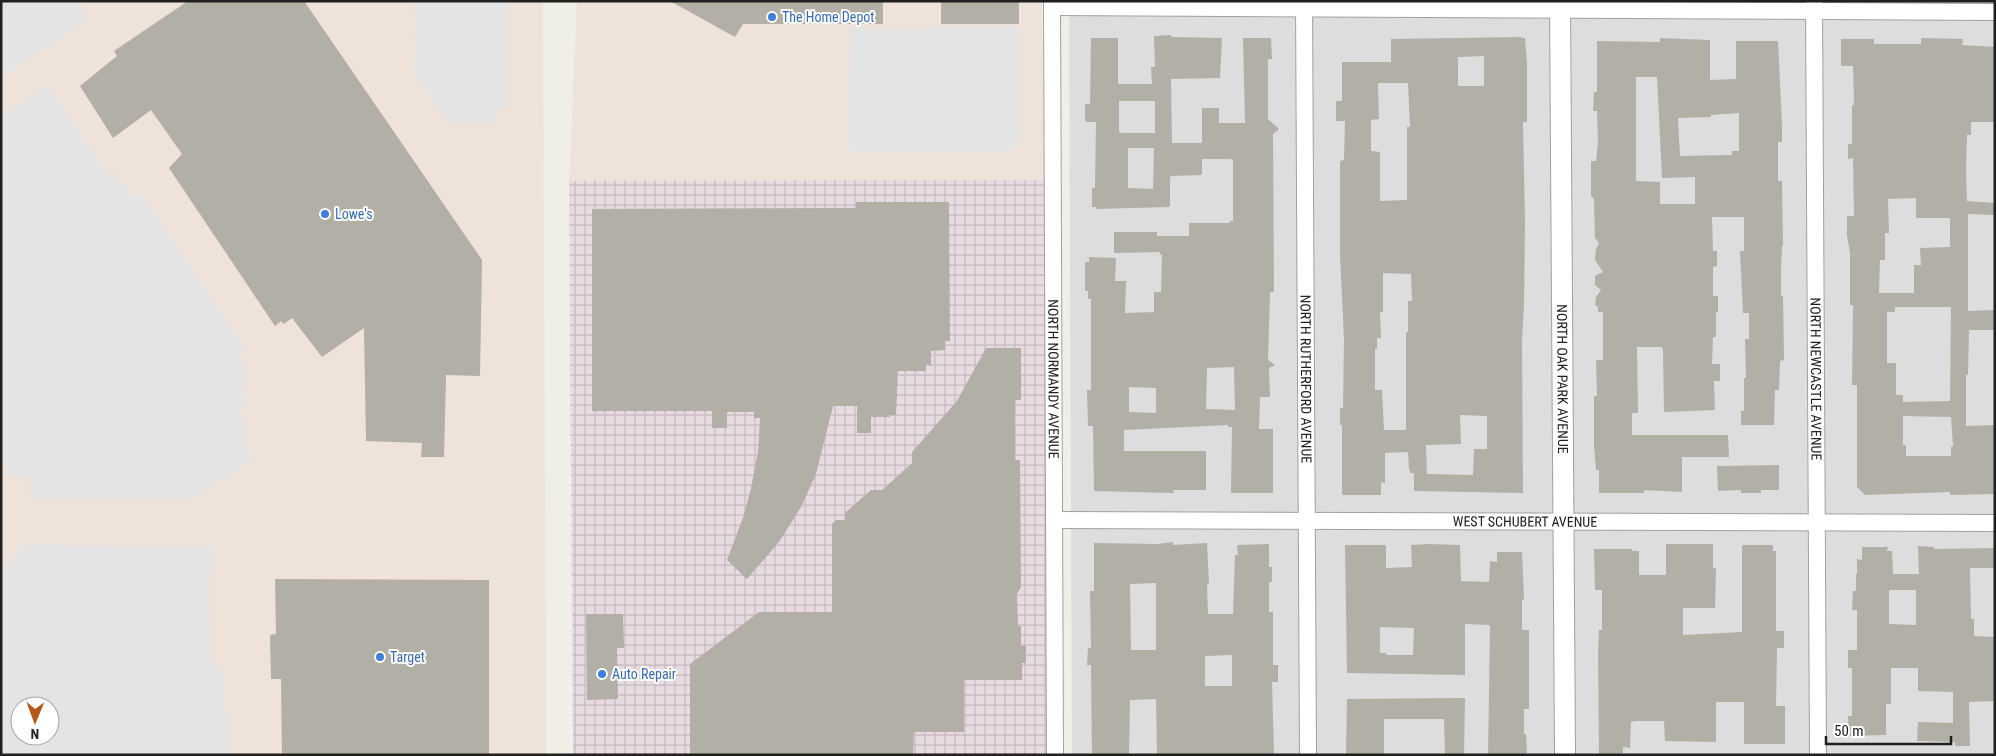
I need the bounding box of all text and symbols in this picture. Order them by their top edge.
place label: The Home Depot [782,9,874,25]
marker: The Home Depot [766,11,778,23]
place label: Lowe's [335,206,373,222]
marker: Lowe's [319,208,331,220]
street label: NORTH RUTHERFORD AVENUE [1298,295,1314,463]
street label: NORTH NEWCASTLE AVENUE [1808,298,1824,460]
street label: NORTH NORMANDY AVENUE [1045,299,1062,459]
street label: NORTH OAK PARK AVENUE [1554,304,1571,454]
street label: WEST SCHUBERT AVENUE [1453,513,1597,530]
place label: Target [390,649,425,665]
marker: Target [374,651,386,663]
place label: Auto Repair [612,666,676,682]
marker: Auto Repair [596,668,608,680]
north arrow [10,696,60,746]
scale bar [1826,714,1951,746]
text: 50 m [1834,722,1864,740]
text: N [30,726,39,742]

